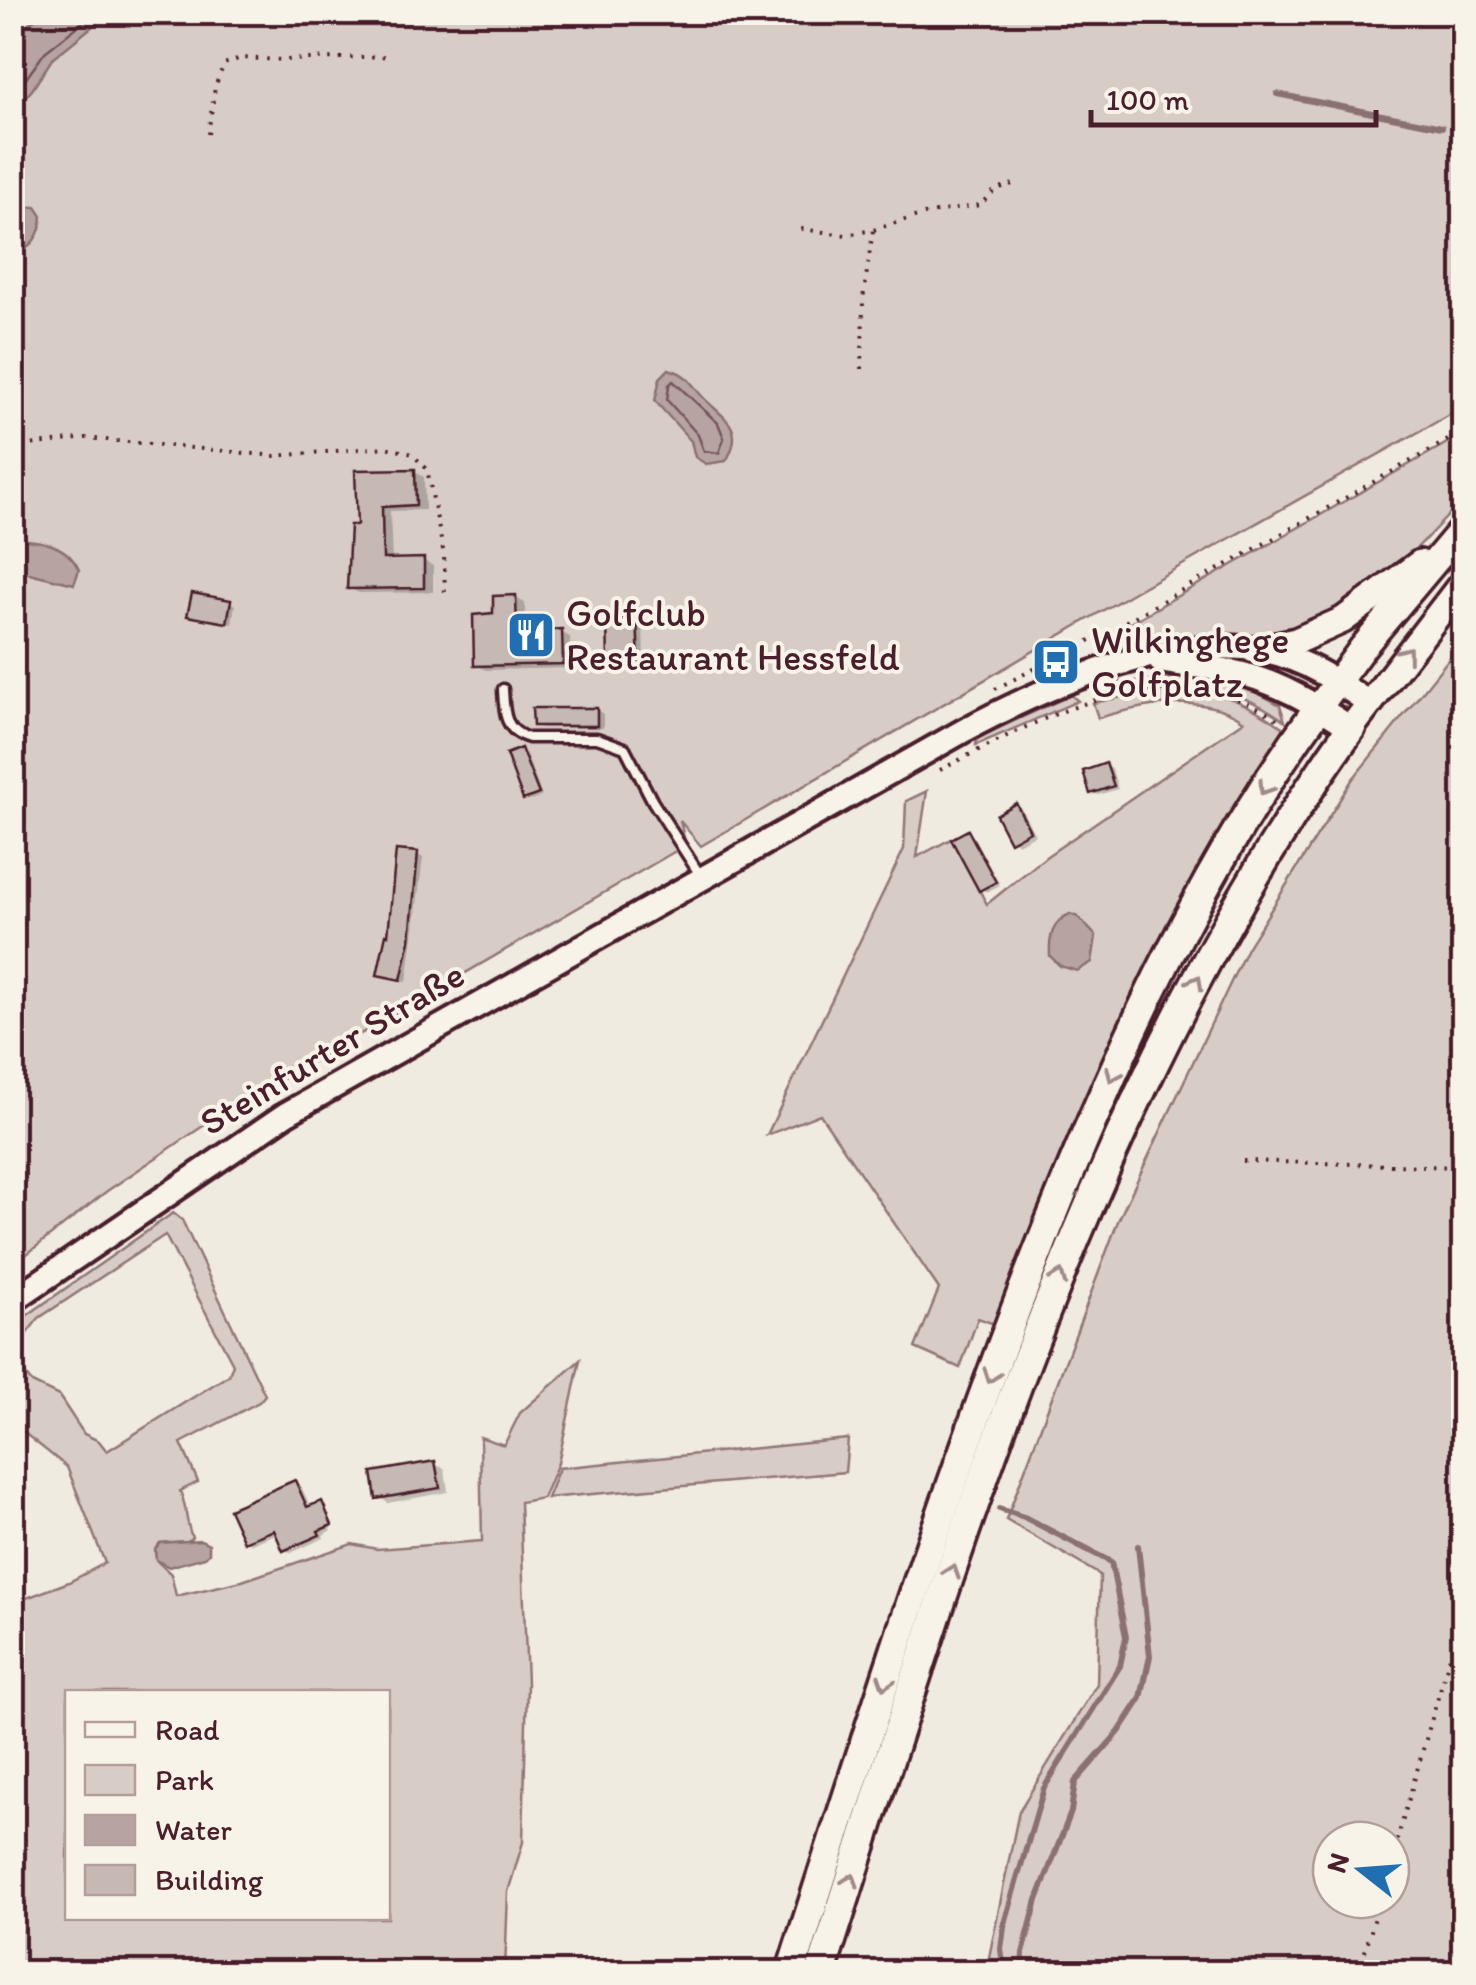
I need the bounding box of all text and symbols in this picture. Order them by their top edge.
scale bar [1091,65,1376,127]
text: 100 m [1106,81,1189,118]
place label: Golfclub Restaurant Hessfeld [566,590,900,680]
restaurant icon: Golfclub Restaurant Hessfeld [505,609,557,661]
place label: Wilkinghege Golfplatz [1091,617,1289,707]
bus stop icon: Wilkinghege Golfplatz [1030,636,1082,688]
one-way arrow [1394,647,1411,665]
one-way arrow [1258,777,1277,795]
street label: Steinfurter Straße [191,951,473,1145]
one-way arrow [1183,975,1203,993]
one-way arrow [1105,1065,1125,1083]
one-way arrow [1047,1270,1068,1287]
one-way arrow [982,1366,1003,1383]
one-way arrow [941,1563,961,1580]
one-way arrow [876,1674,896,1691]
legend [65,1690,390,1920]
text: Road [155,1711,220,1748]
text: Park [155,1761,214,1798]
text: Water [155,1811,233,1848]
north arrow [1311,1820,1411,1920]
text: N [1318,1849,1356,1877]
text: Building [155,1861,264,1898]
one-way arrow [840,1872,860,1889]

